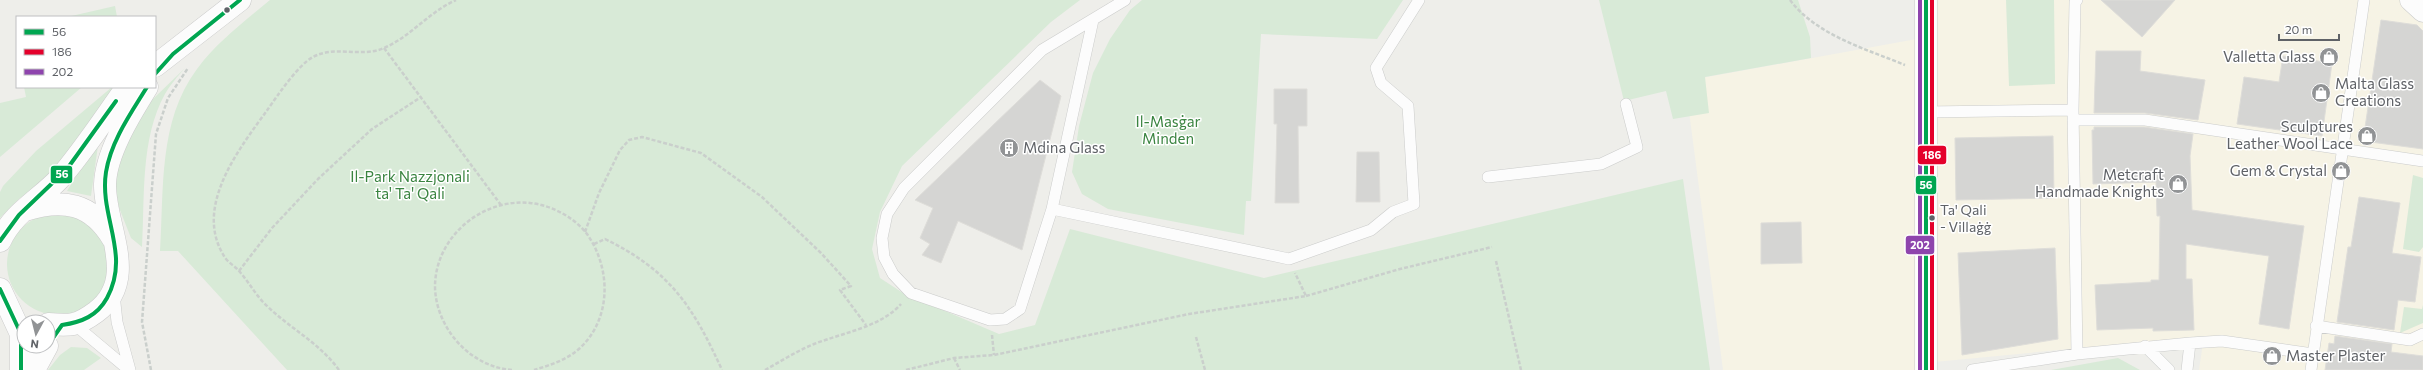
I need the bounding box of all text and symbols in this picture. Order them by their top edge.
unlabelled marker [222,5,232,15]
legend [16,16,156,88]
scale bar [2279,16,2339,42]
text: 20 m [2285,22,2312,36]
text: 56 [52,24,66,38]
text: 186 [52,44,72,58]
shop icon: Valletta Glass [2318,46,2340,68]
place label: Valletta Glass [2223,47,2315,65]
text: 202 [52,64,73,78]
place label: Malta Glass Creations [2335,74,2414,109]
shop icon: Malta Glass Creations [2310,82,2332,104]
park label: Il-Masġar Minden [1135,112,1201,147]
place label: Sculptures Leather Wool Lace [2227,117,2353,152]
shop icon: Sculptures Leather Wool Lace [2356,125,2378,147]
building icon: Mdina Glass [998,137,1020,159]
place label: Mdina Glass [1023,138,1106,156]
line badge: 186 [1917,145,1947,165]
text: 186 [1923,148,1941,161]
shop icon: Gem & Crystal [2330,160,2352,182]
place label: Gem & Crystal [2230,161,2327,179]
line badge: 56 [50,165,73,184]
place label: Metcraft Handmade Knights [2035,165,2164,200]
text: 56 [55,167,69,180]
park label: Il-Park Nazzjonali ta' Ta' Qali [350,167,470,202]
shop icon: Metcraft Handmade Knights [2167,173,2189,195]
line badge: 56 [1915,175,1937,195]
text: 56 [1919,178,1933,191]
place label: Ta' Qali - Villaġġ [1940,201,1992,235]
marker: Ta' Qali - Villaġġ [1927,213,1937,223]
line badge: 202 [1905,235,1935,255]
text: 202 [1910,238,1930,251]
north arrow [16,314,56,354]
text: N [30,337,40,351]
shop icon: Master Plaster [2261,345,2283,367]
place label: Master Plaster [2286,346,2385,364]

